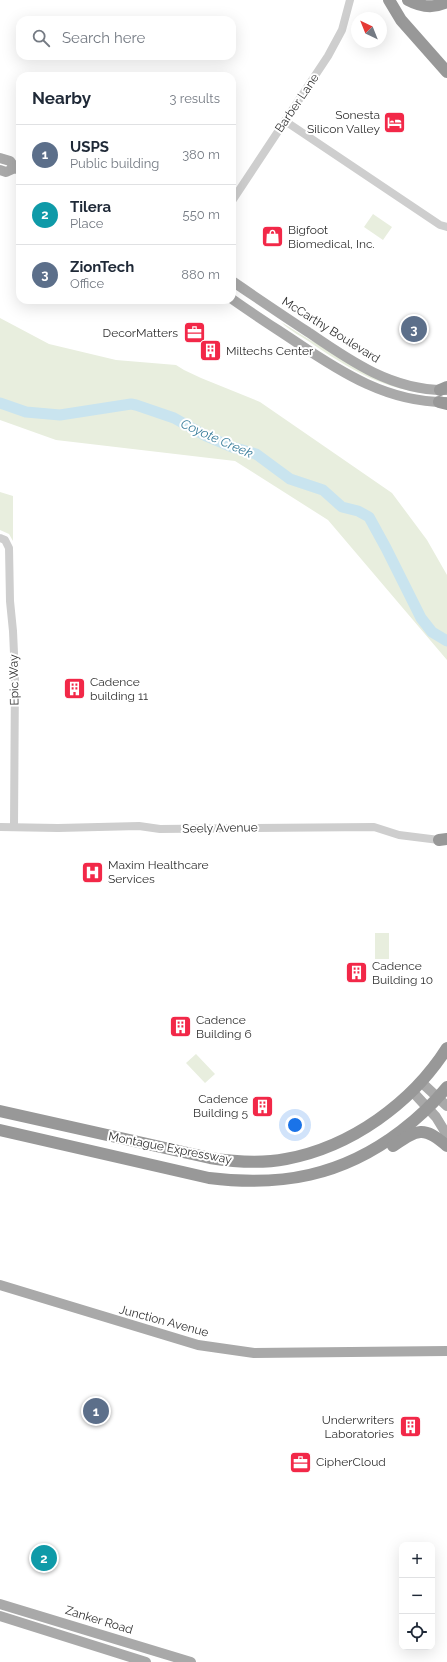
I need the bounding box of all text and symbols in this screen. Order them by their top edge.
north arrow [351,12,387,48]
search box [16,16,236,60]
icon: search [30,27,52,49]
text: Search here [62,29,145,47]
street label: Barber Lane [272,71,322,135]
text: Nearby [32,88,91,108]
text: 3 results [170,91,220,106]
place label: Sonesta Silicon Valley [307,108,380,136]
hotel icon: Sonesta Silicon Valley [382,109,408,135]
text: USPS [70,138,109,156]
text: 1 [42,147,48,162]
text: 380 m [182,147,220,162]
text: Public building [70,156,159,171]
text: Tilera [70,198,111,216]
text: 2 [41,207,49,222]
text: 550 m [183,207,220,222]
text: Place [70,216,103,231]
place label: Bigfoot Biomedical, Inc. [288,223,375,251]
shop icon: Bigfoot Biomedical, Inc. [260,224,286,250]
text: ZionTech [70,258,134,276]
text: 3 [41,267,49,282]
text: 880 m [181,267,220,282]
text: Office [70,276,104,291]
street label: McCarthy Boulevard [279,294,383,366]
pin: 3 [401,314,427,344]
office icon: DecorMatters [181,320,207,346]
place label: DecorMatters [103,326,178,340]
building icon: Miltechs Center [198,338,224,364]
place label: Miltechs Center [226,344,314,358]
water label: Coyote Creek [178,416,255,461]
street label: Epic Way [7,654,21,706]
place label: Cadence building 11 [90,675,148,703]
building icon: Cadence building 11 [61,676,87,702]
street label: Seely Avenue [182,820,258,836]
place label: Maxim Healthcare Services [108,858,209,886]
hospital icon: Maxim Healthcare Services [79,859,105,885]
place label: Cadence Building 10 [372,959,433,987]
building icon: Cadence Building 10 [343,960,369,986]
place label: Cadence Building 6 [196,1013,252,1041]
building icon: Cadence Building 6 [168,1014,194,1040]
place label: Cadence Building 5 [193,1092,248,1120]
building icon: Cadence Building 5 [250,1093,276,1119]
your location [285,1115,305,1135]
street label: Montague Expressway [107,1129,233,1167]
street label: Junction Avenue [118,1302,210,1340]
pin: 1 [83,1396,109,1426]
place label: Underwriters Laboratories [322,1413,394,1441]
building icon: Underwriters Laboratories [397,1414,423,1440]
office icon: CipherCloud [288,1449,314,1475]
place label: CipherCloud [316,1455,386,1469]
map controls [399,1542,435,1650]
button: + [399,1542,435,1578]
pin: 2 [31,1543,57,1573]
button: − [399,1578,435,1614]
street label: Zanker Road [64,1603,134,1637]
button: locate [399,1614,435,1650]

